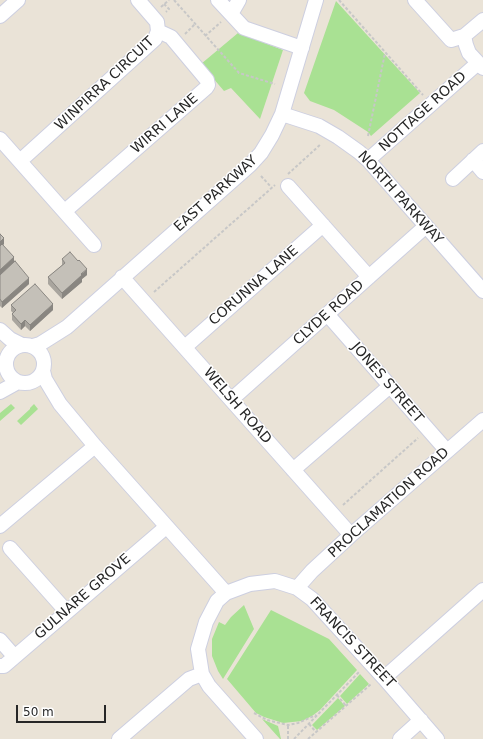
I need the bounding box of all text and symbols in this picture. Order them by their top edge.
street label: WINPIRRA CIRCUIT [52,34,158,134]
street label: NOTTAGE ROAD [376,68,470,156]
street label: WIRRI LANE [128,90,202,158]
street label: NORTH PARKWAY [354,148,446,248]
street label: EAST PARKWAY [171,152,261,236]
street label: CORUNNA LANE [206,243,302,329]
street label: CLYDE ROAD [290,277,368,349]
street label: JONES STREET [347,339,427,427]
street label: WELSH ROAD [199,365,275,447]
street label: PROCLAMATION ROAD [325,444,453,562]
street label: GULNARE GROVE [32,551,134,643]
street label: FRANCIS STREET [306,594,398,692]
scale bar [18,697,108,723]
text: 50 m [23,705,54,719]

